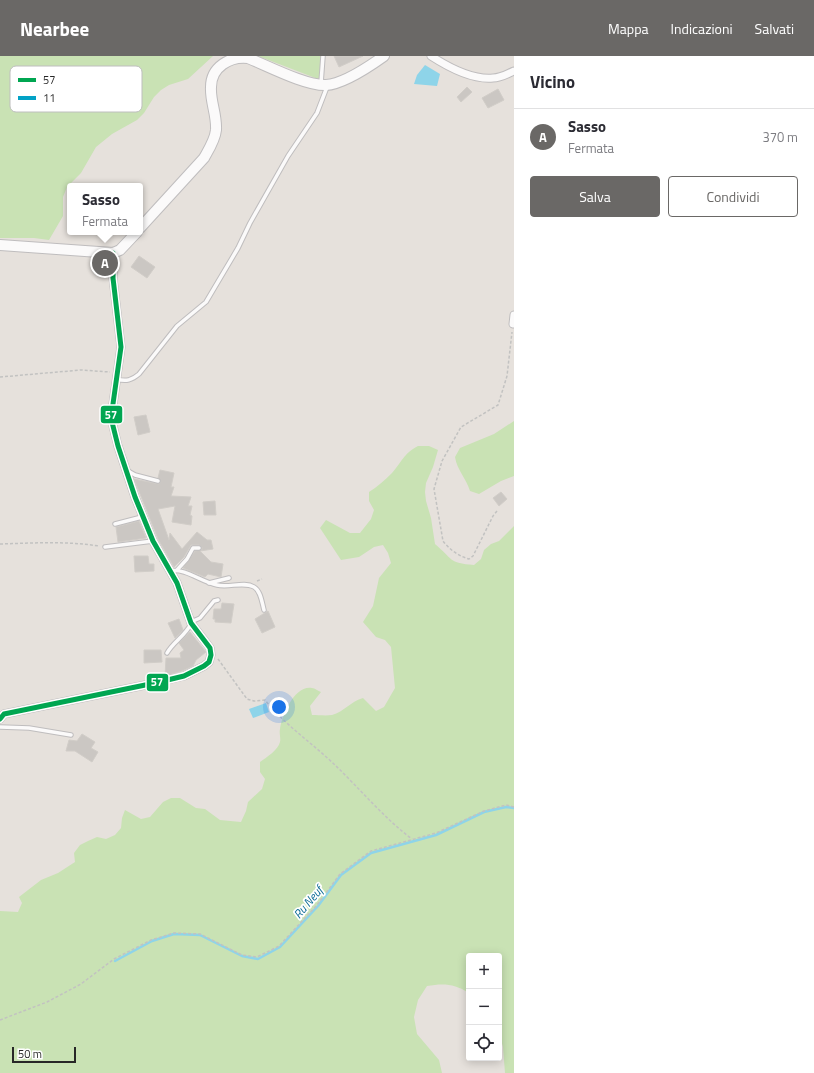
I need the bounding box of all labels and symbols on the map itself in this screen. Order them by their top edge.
legend [10,66,142,112]
text: 57 [43,72,55,88]
text: 11 [43,90,55,106]
pin: A [92,248,118,278]
line badge: 57 [100,405,123,424]
text: 57 [105,407,117,423]
line badge: 57 [146,673,169,692]
text: 57 [151,674,163,690]
your location [269,697,289,717]
water label: Ru Neuf [288,880,329,923]
scale bar [12,1045,76,1064]

